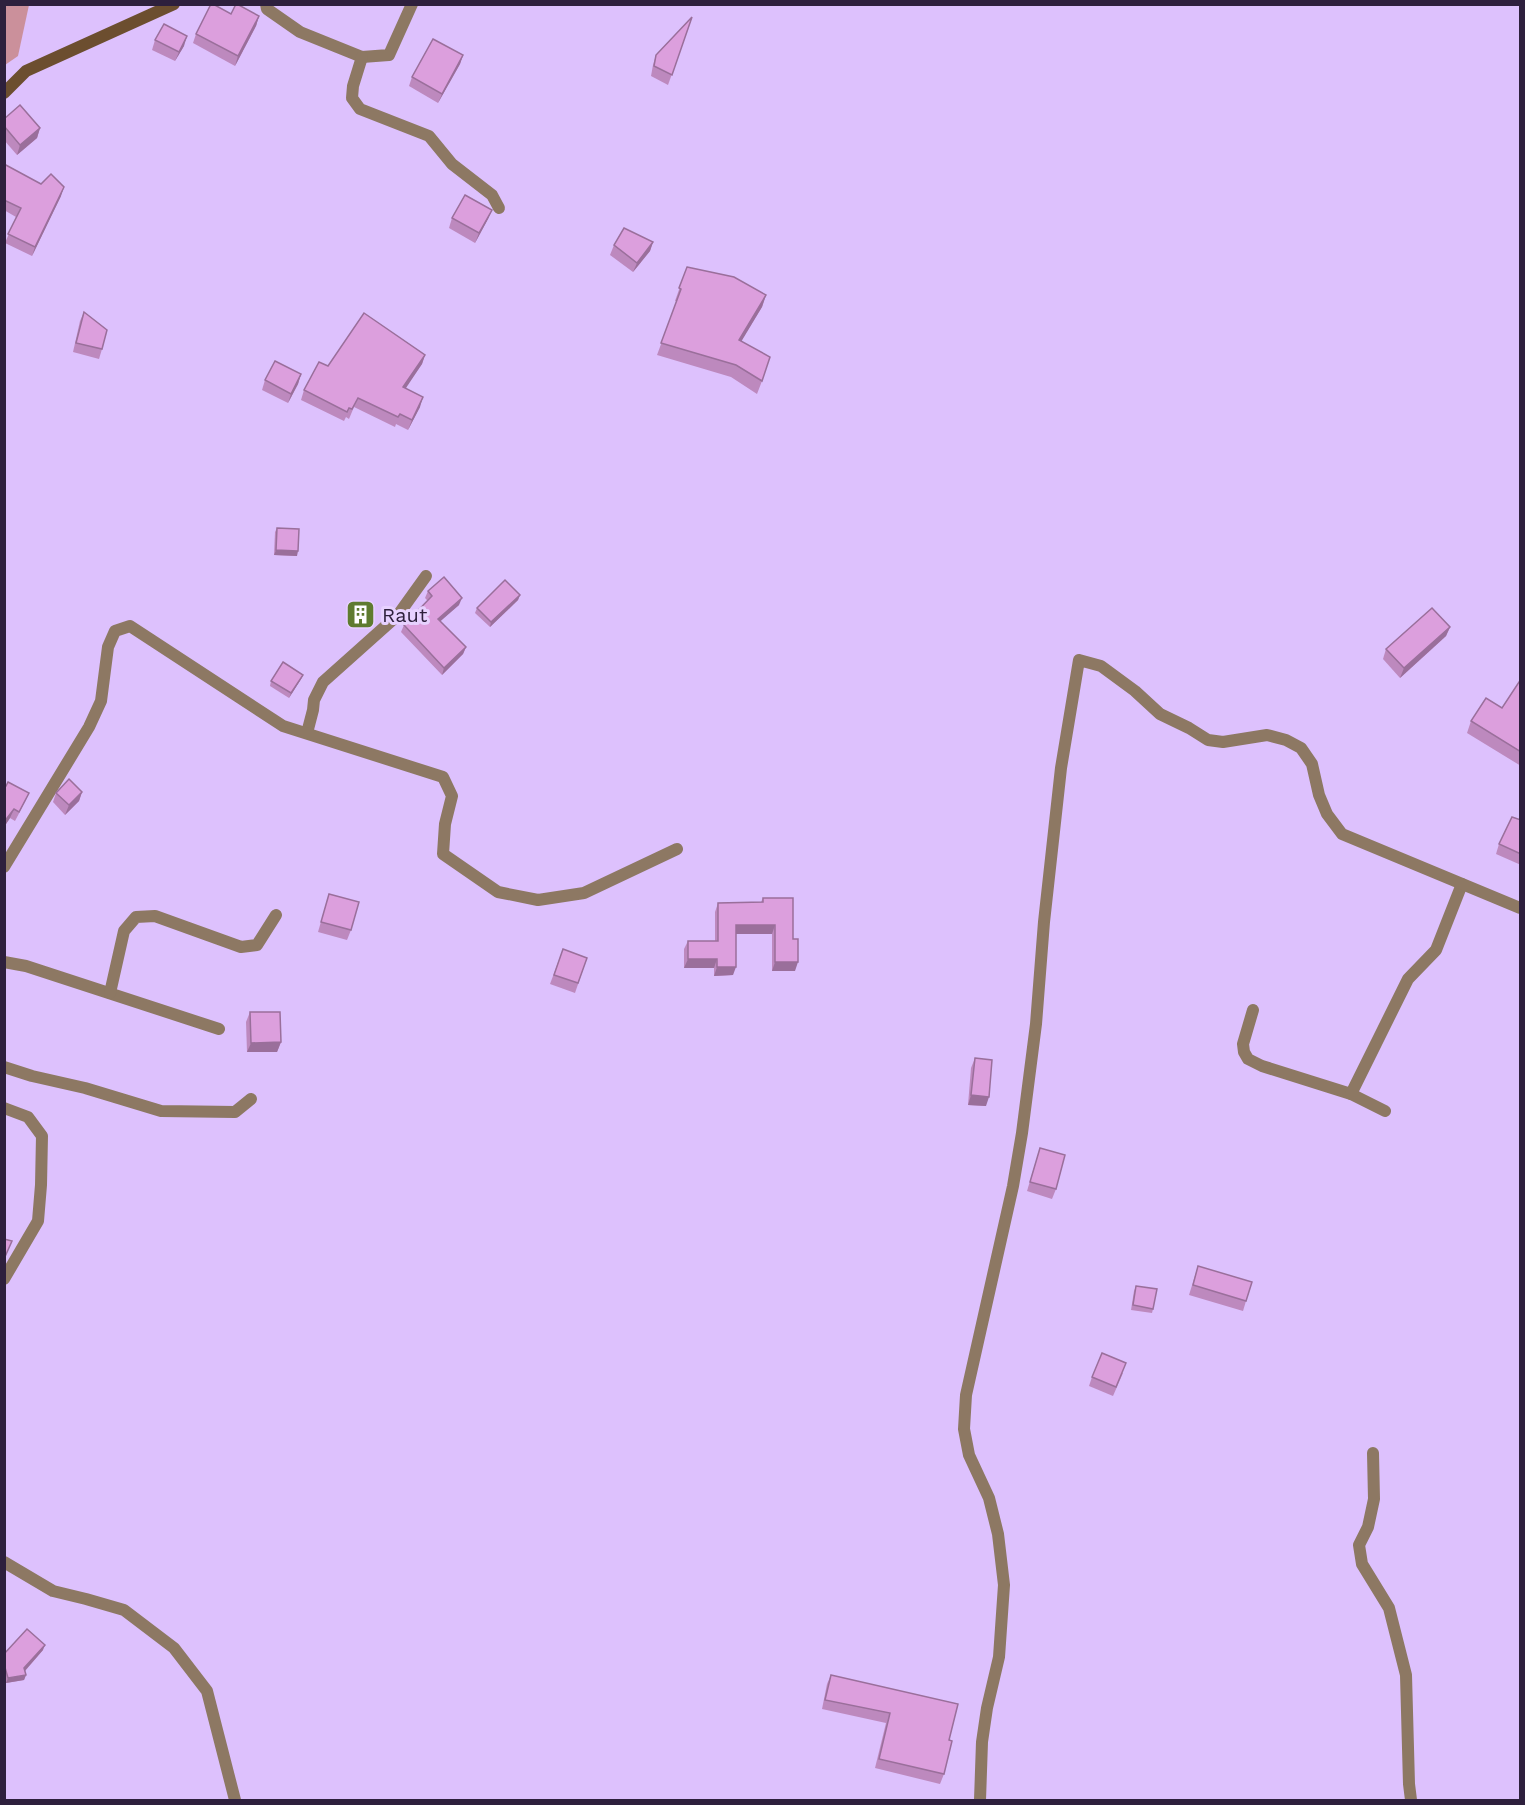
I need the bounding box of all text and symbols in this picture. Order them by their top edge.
building icon: Raut [345,599,377,631]
place label: Raut [382,603,428,627]

